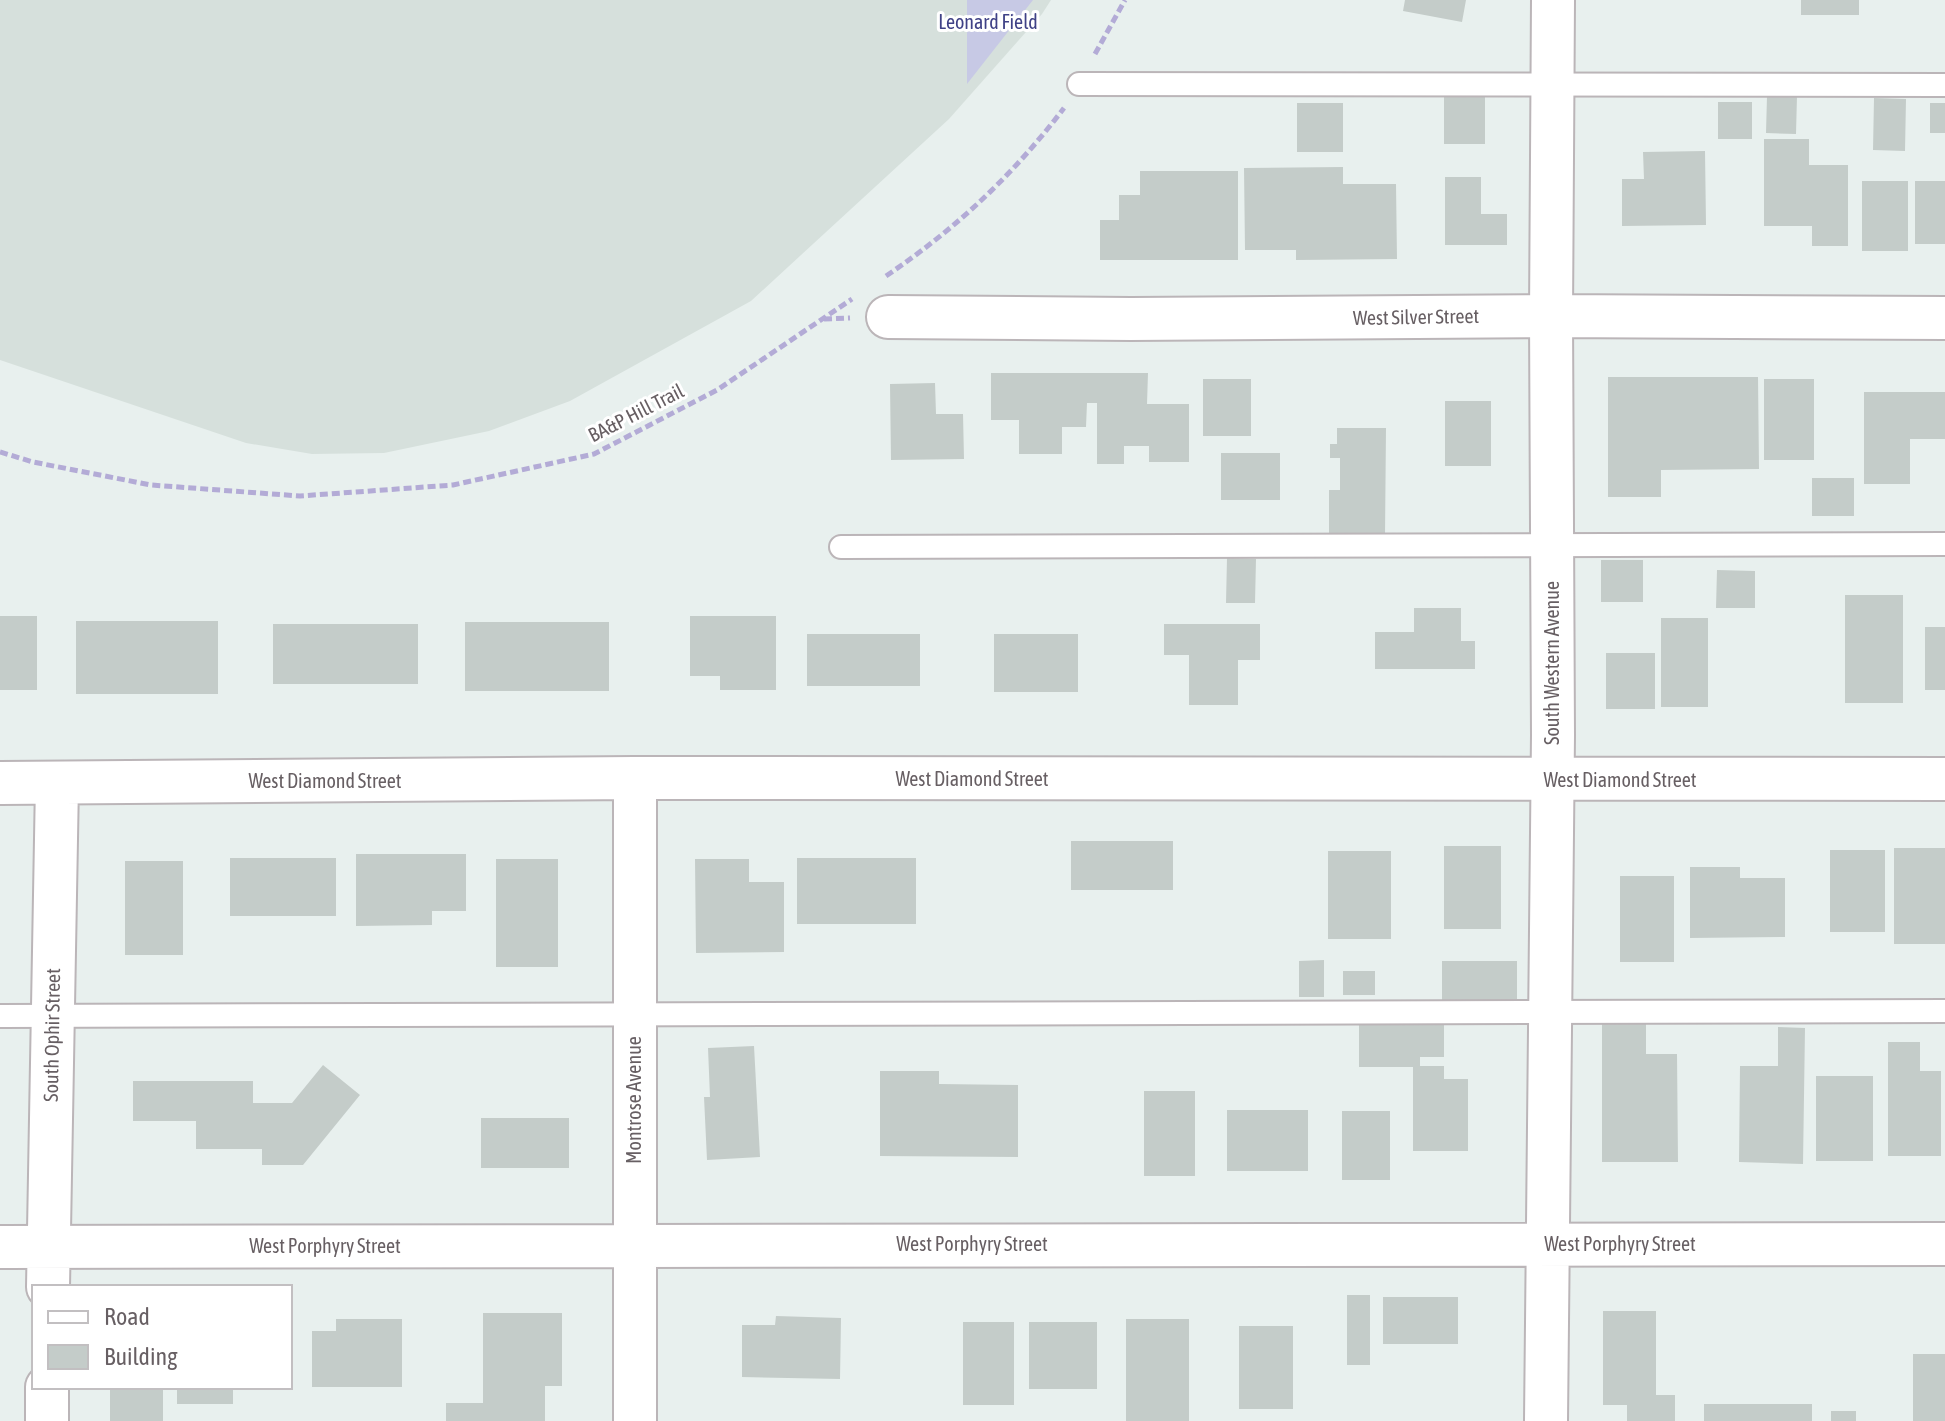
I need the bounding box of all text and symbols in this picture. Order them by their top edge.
park label: Leonard Field [938,10,1038,33]
street label: West Silver Street [1353,304,1480,329]
street label: BA&P Hill Trail [584,378,688,446]
street label: South Western Avenue [1540,581,1563,745]
street label: West Diamond Street [895,767,1049,790]
street label: West Diamond Street [1543,768,1697,791]
street label: West Diamond Street [248,769,402,792]
street label: South Ophir Street [39,968,64,1102]
street label: Montrose Avenue [622,1036,645,1164]
street label: West Porphyry Street [896,1232,1048,1255]
street label: West Porphyry Street [1544,1232,1696,1255]
street label: West Porphyry Street [249,1234,401,1257]
legend [32,1285,292,1389]
text: Road [104,1303,150,1330]
text: Building [104,1343,178,1370]

